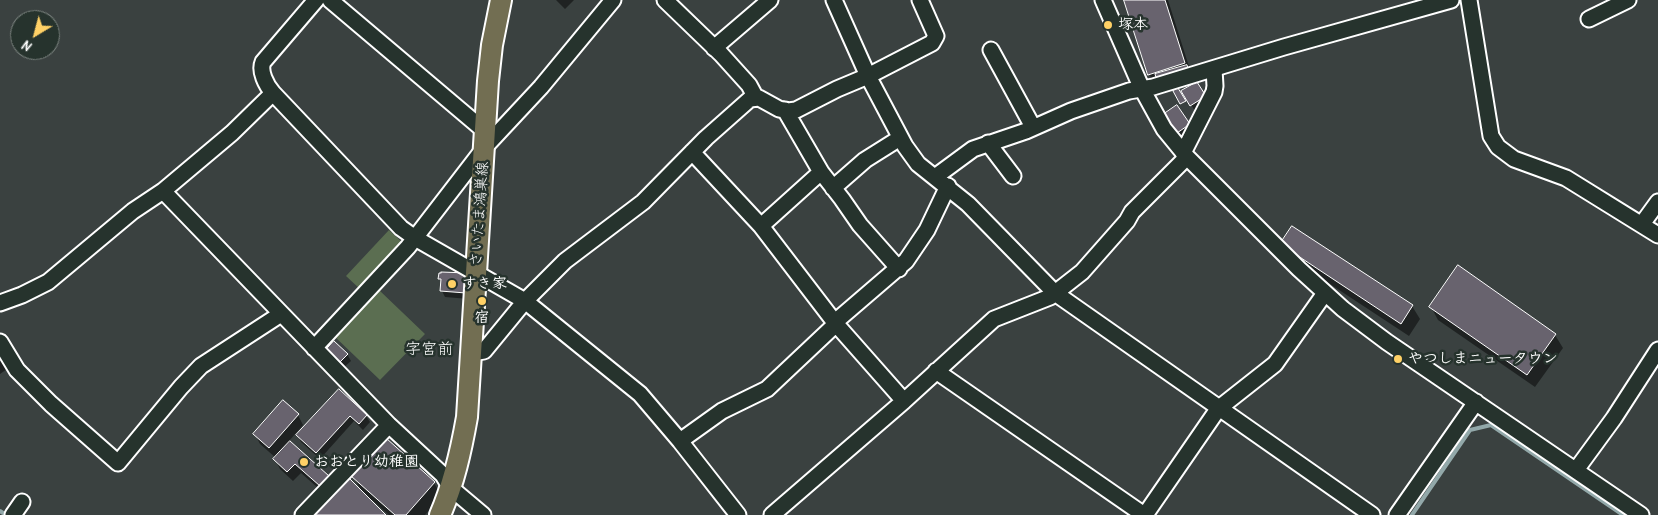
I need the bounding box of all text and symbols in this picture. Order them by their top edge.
north arrow [10,10,60,60]
place label: 塚本 [1118,16,1148,34]
marker: 塚本 [1102,19,1114,31]
text: N [18,37,35,56]
street label: さいたま鴻巣線 [467,161,493,267]
place label: すき家 [462,275,507,293]
marker: すき家 [446,278,458,290]
marker: 宿 [476,295,488,307]
place label: 宿 [475,309,489,327]
district label: 字宮前 [405,340,453,360]
place label: やつしまニュータウン [1408,350,1558,368]
marker: やつしまニュータウン [1392,353,1404,365]
place label: おおとり幼稚園 [314,453,419,471]
marker: おおとり幼稚園 [298,456,310,468]

